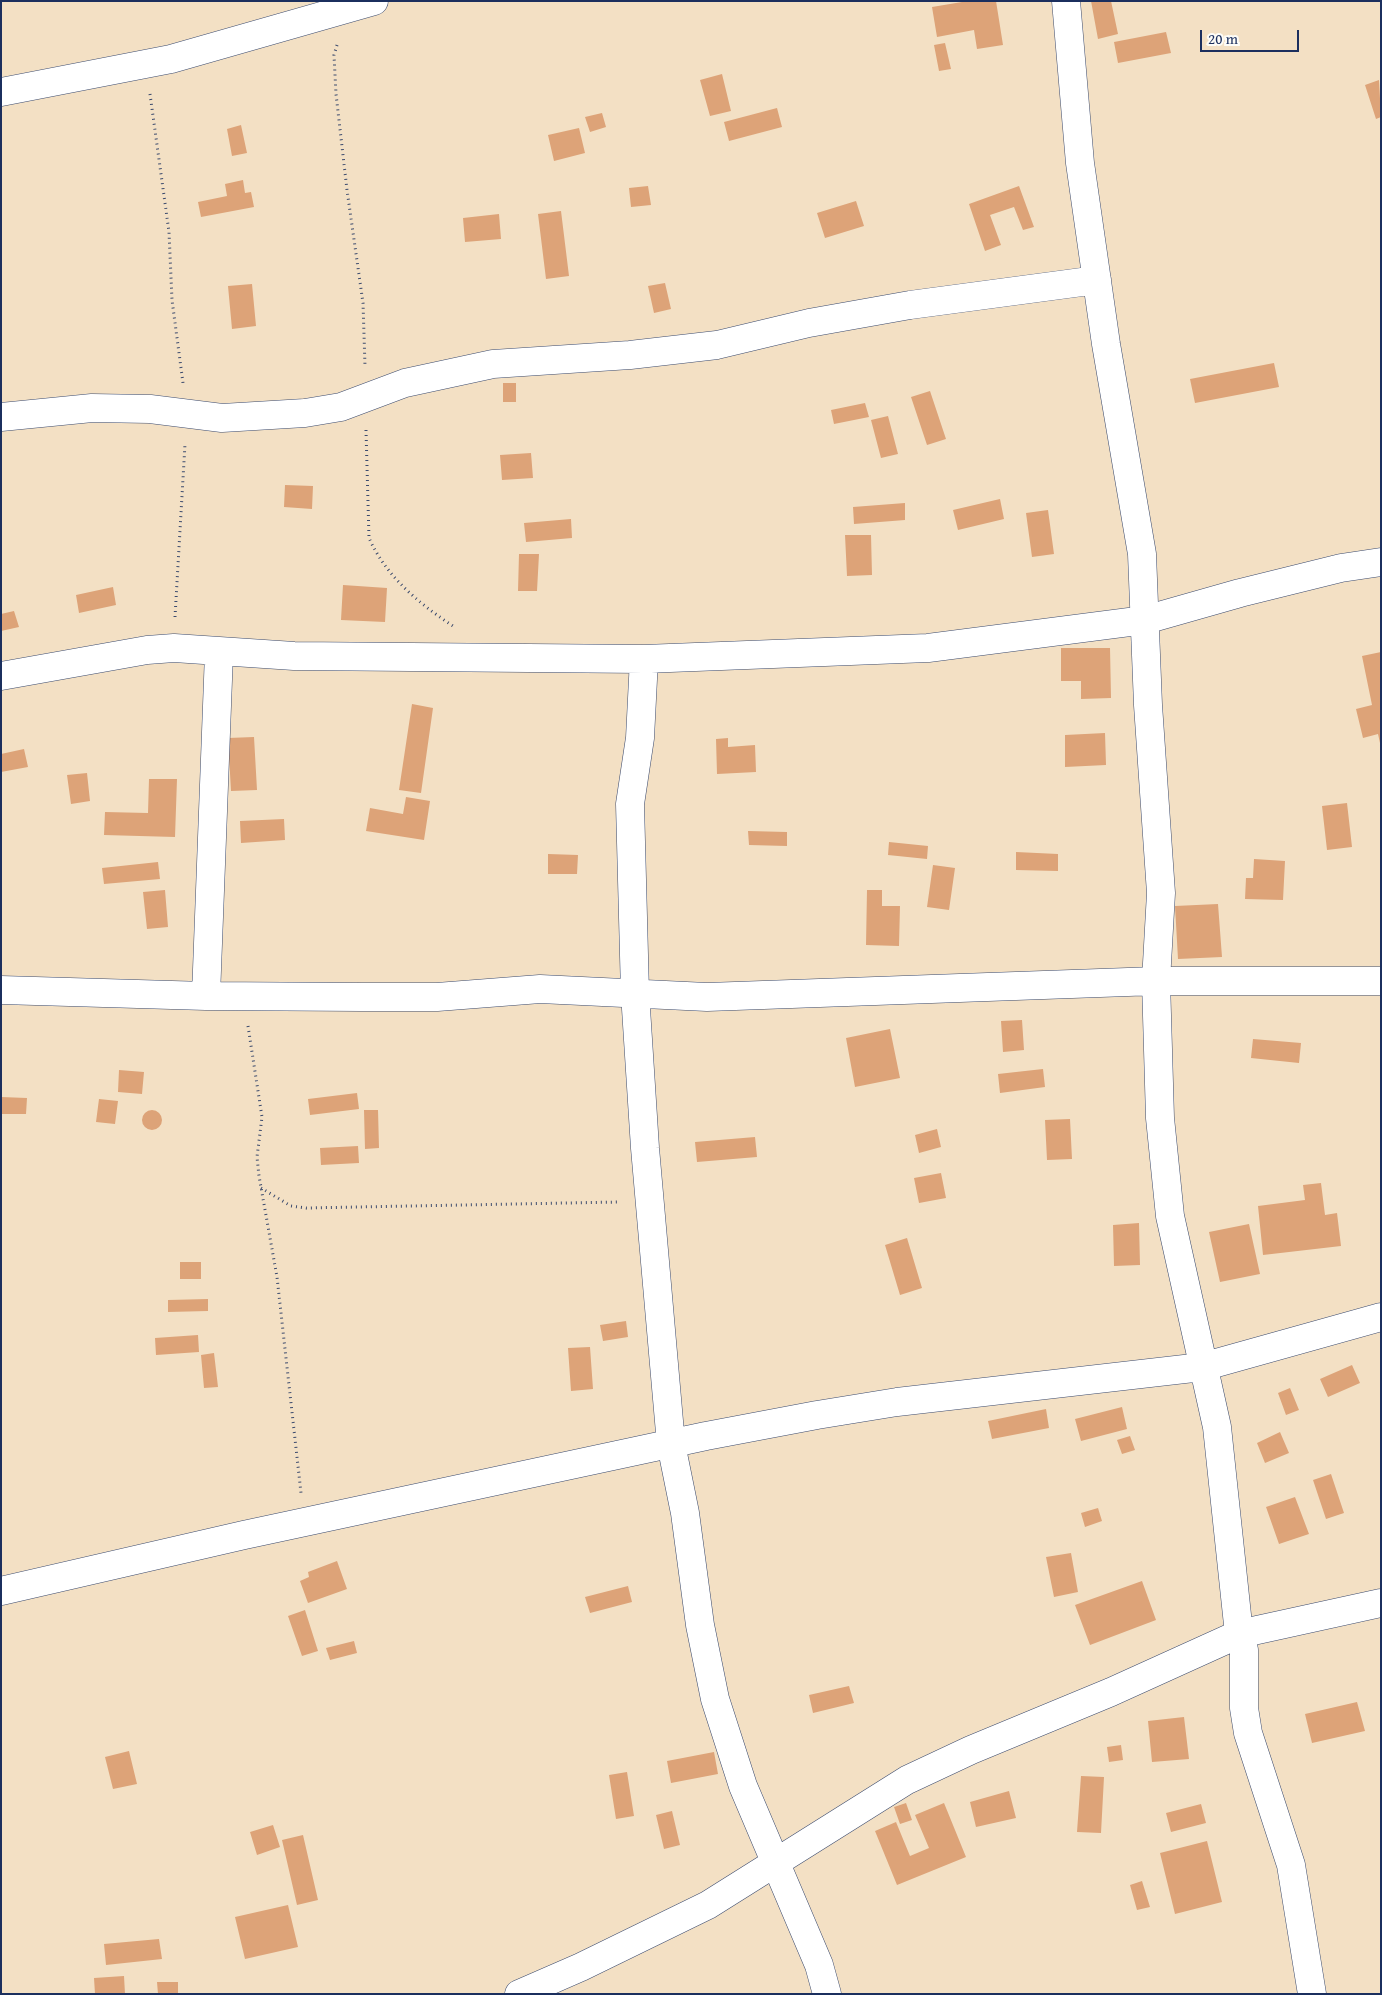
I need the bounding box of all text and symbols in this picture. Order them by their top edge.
scale bar [1202,20,1301,52]
text: 20 m [1208,28,1238,49]

